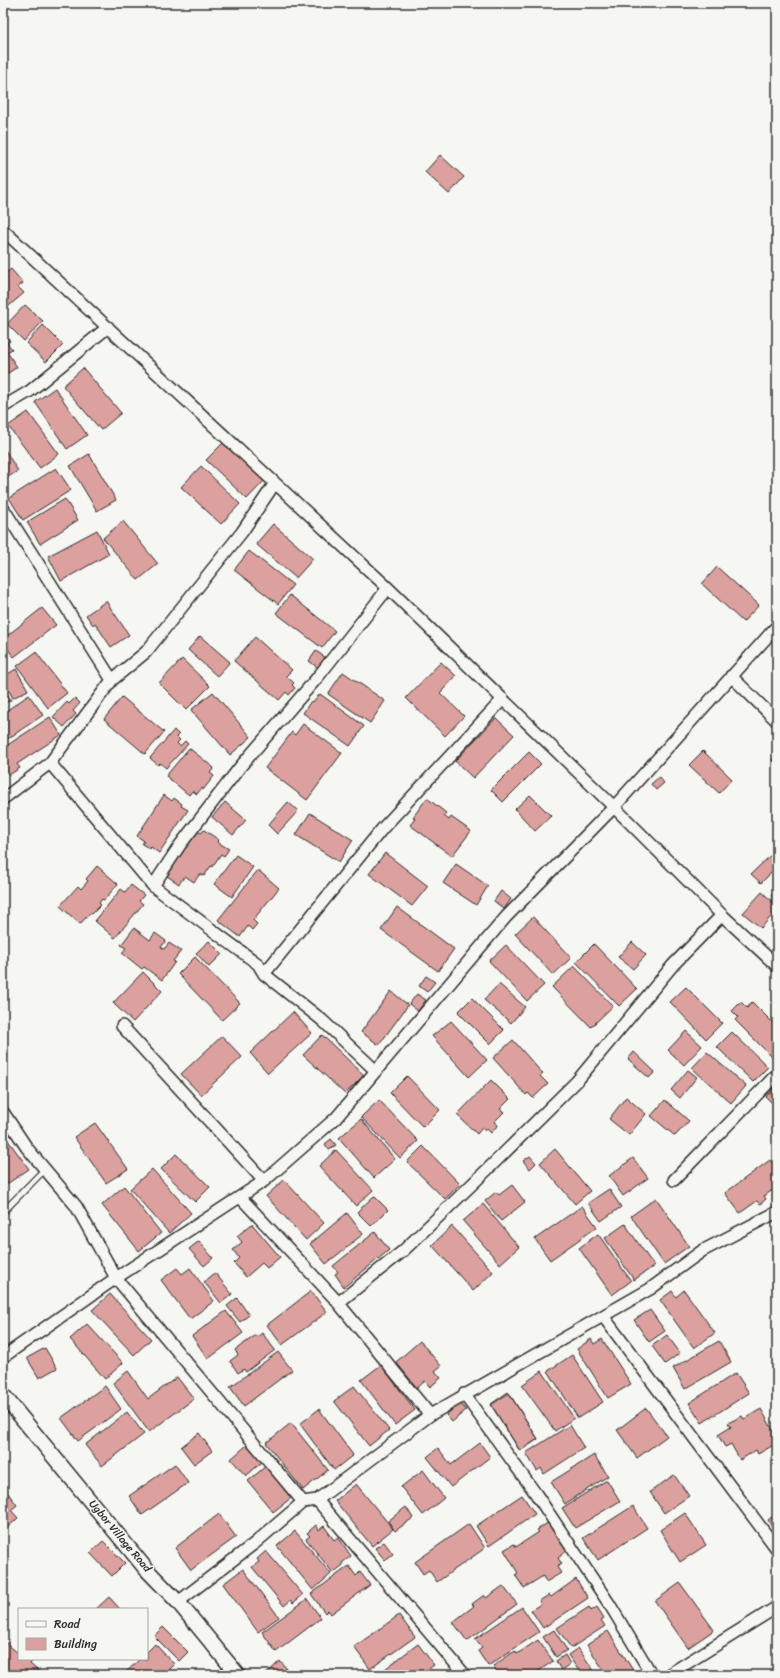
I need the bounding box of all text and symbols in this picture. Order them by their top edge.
street label: Ugbor Village Road [84,1495,157,1578]
legend [18,1608,148,1660]
text: Road [54,1613,81,1635]
text: Building [54,1633,97,1655]

